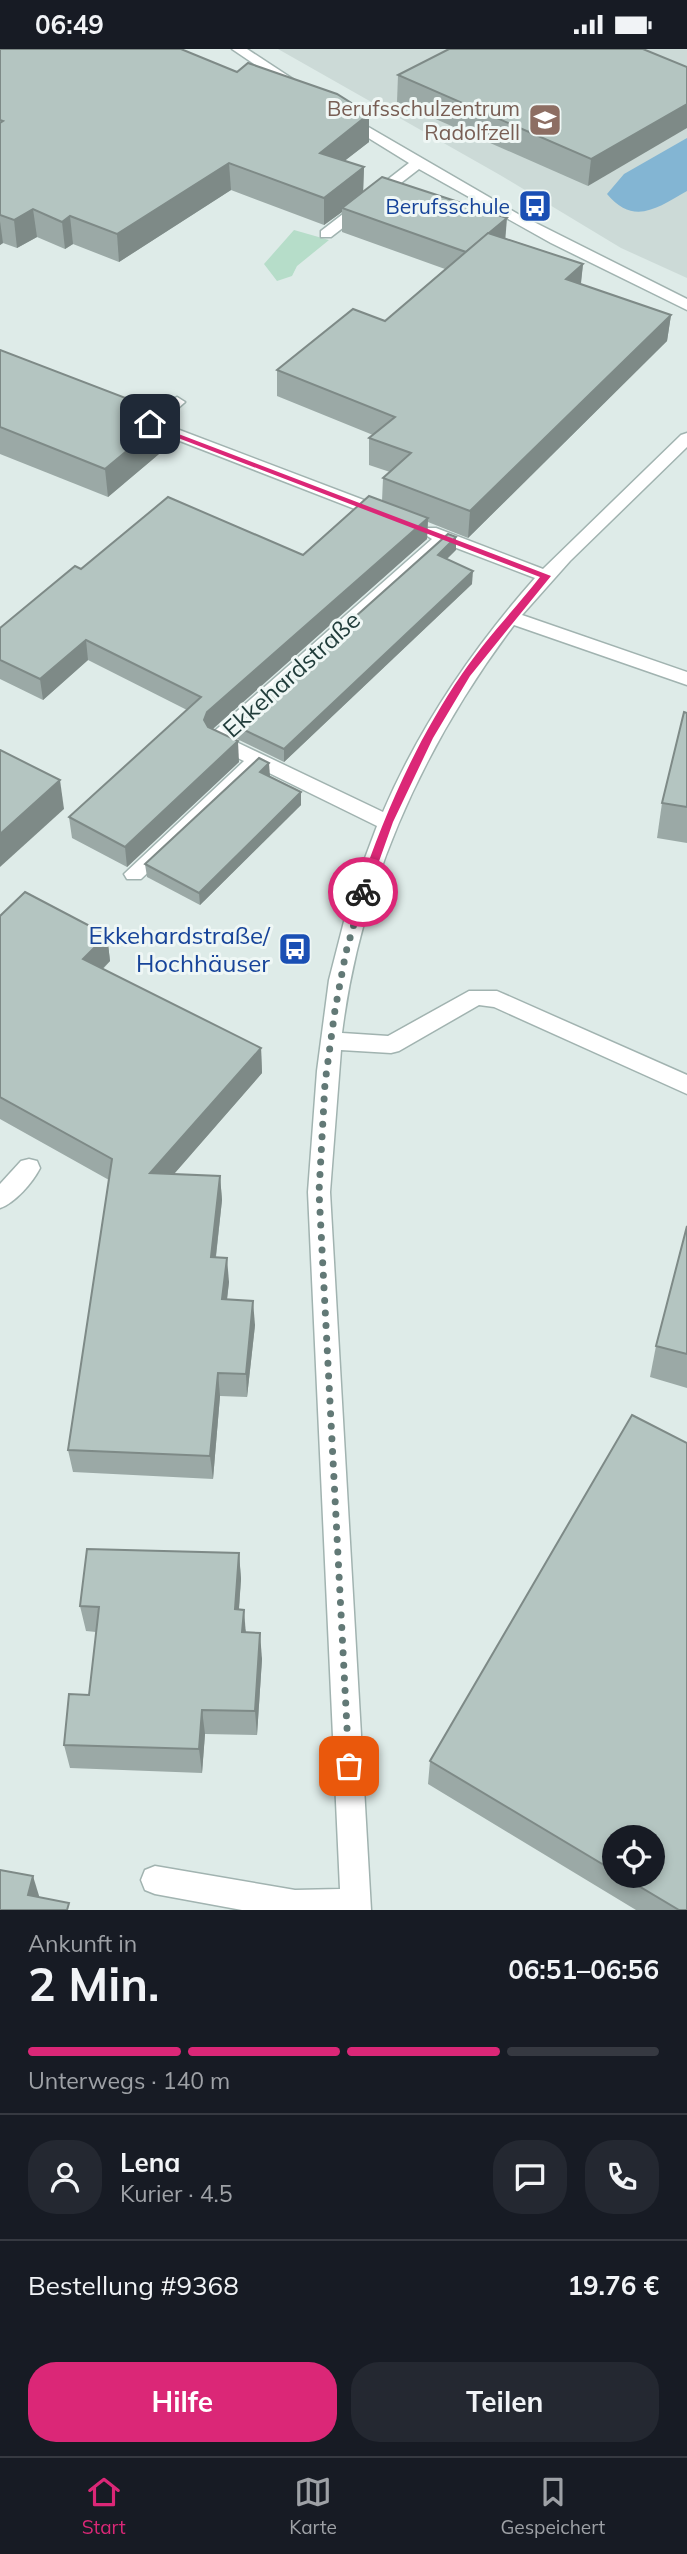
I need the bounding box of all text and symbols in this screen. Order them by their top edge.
text: 06:49 [35,8,104,41]
place label: Berufsschulzentrum Radolfzell [327,95,520,145]
school or university icon: Berufsschulzentrum Radolfzell [526,101,564,139]
bus stop icon: Berufsschule [516,187,554,225]
place label: Berufsschule [385,193,510,219]
pin [120,394,180,454]
icon: home [131,405,169,443]
street label: Ekkehardstraße [216,604,366,744]
courier [328,857,398,927]
icon: bike [344,873,382,911]
place label: Ekkehardstraße/ Hochhäuser [89,920,271,978]
bus stop icon: Ekkehardstraße/ Hochhäuser [276,930,314,968]
pin [319,1736,379,1796]
icon: bag [330,1747,368,1785]
map controls [602,1825,665,1888]
button: locate [602,1825,665,1888]
text: Ankunft in [28,1929,137,1958]
text: 06:51–06:56 [508,1953,659,1986]
text: 2 Min. [28,1955,159,2013]
text: Unterwegs · 140 m [28,2066,230,2095]
button: person [28,2140,102,2214]
button: chat [493,2140,567,2214]
button: phone [585,2140,659,2214]
text: Lena [120,2146,180,2179]
text: Kurier · 4.5 [120,2179,232,2208]
text: Bestellung #9368 [28,2269,239,2302]
text: 19.76 € [567,2269,659,2302]
button: Hilfe [28,2362,337,2442]
button: Teilen [351,2362,659,2442]
tab: Start [82,2473,126,2539]
tab: Karte [289,2473,337,2539]
tab: Gespeichert [500,2473,605,2539]

